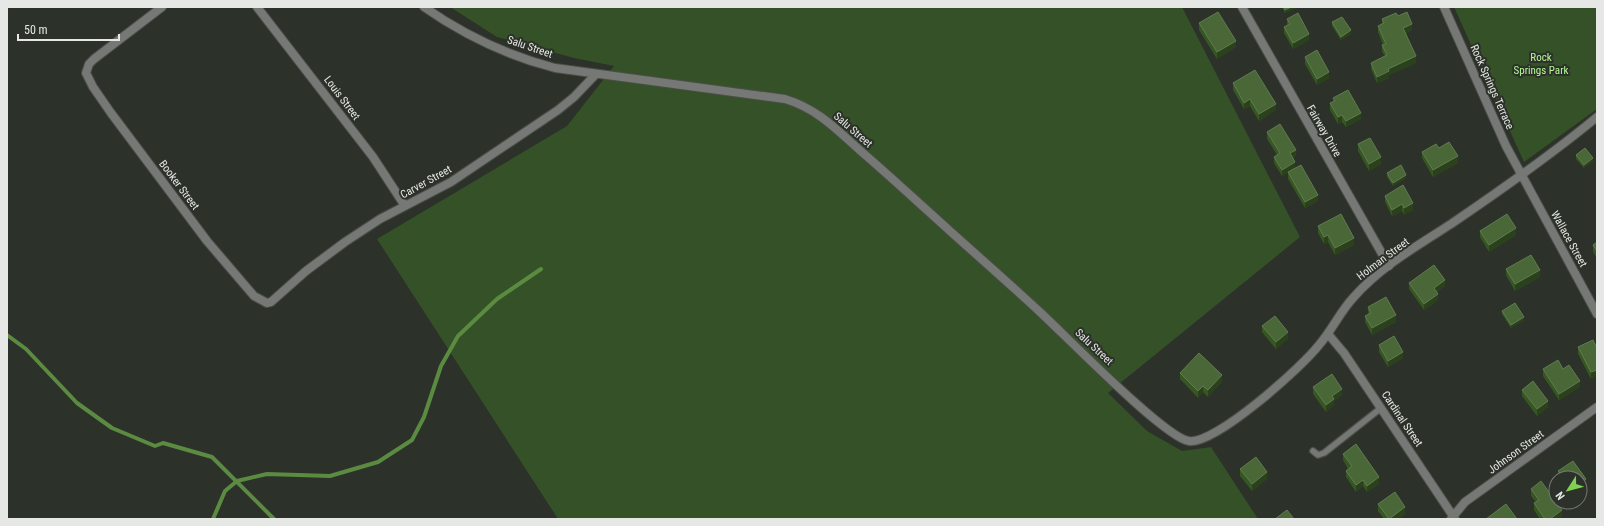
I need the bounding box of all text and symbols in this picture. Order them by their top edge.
scale bar [18,16,119,42]
text: 50 m [24,23,48,37]
street label: Salu Street [506,33,554,61]
street label: Rock Springs Terrace [1467,43,1517,131]
park label: Rock Springs Park [1514,51,1568,77]
street label: Louis Street [321,73,363,123]
street label: Fairway Drive [1304,103,1344,159]
street label: Salu Street [831,110,875,150]
street label: Booker Street [156,158,202,212]
street label: Carver Street [398,163,454,201]
street label: Wallace Street [1548,209,1590,269]
street label: Holman Street [1354,235,1412,283]
street label: Salu Street [1072,326,1116,368]
street label: Cardinal Street [1379,389,1425,449]
street label: Johnson Street [1486,427,1546,477]
north arrow [1548,470,1588,510]
text: N [1553,489,1568,502]

